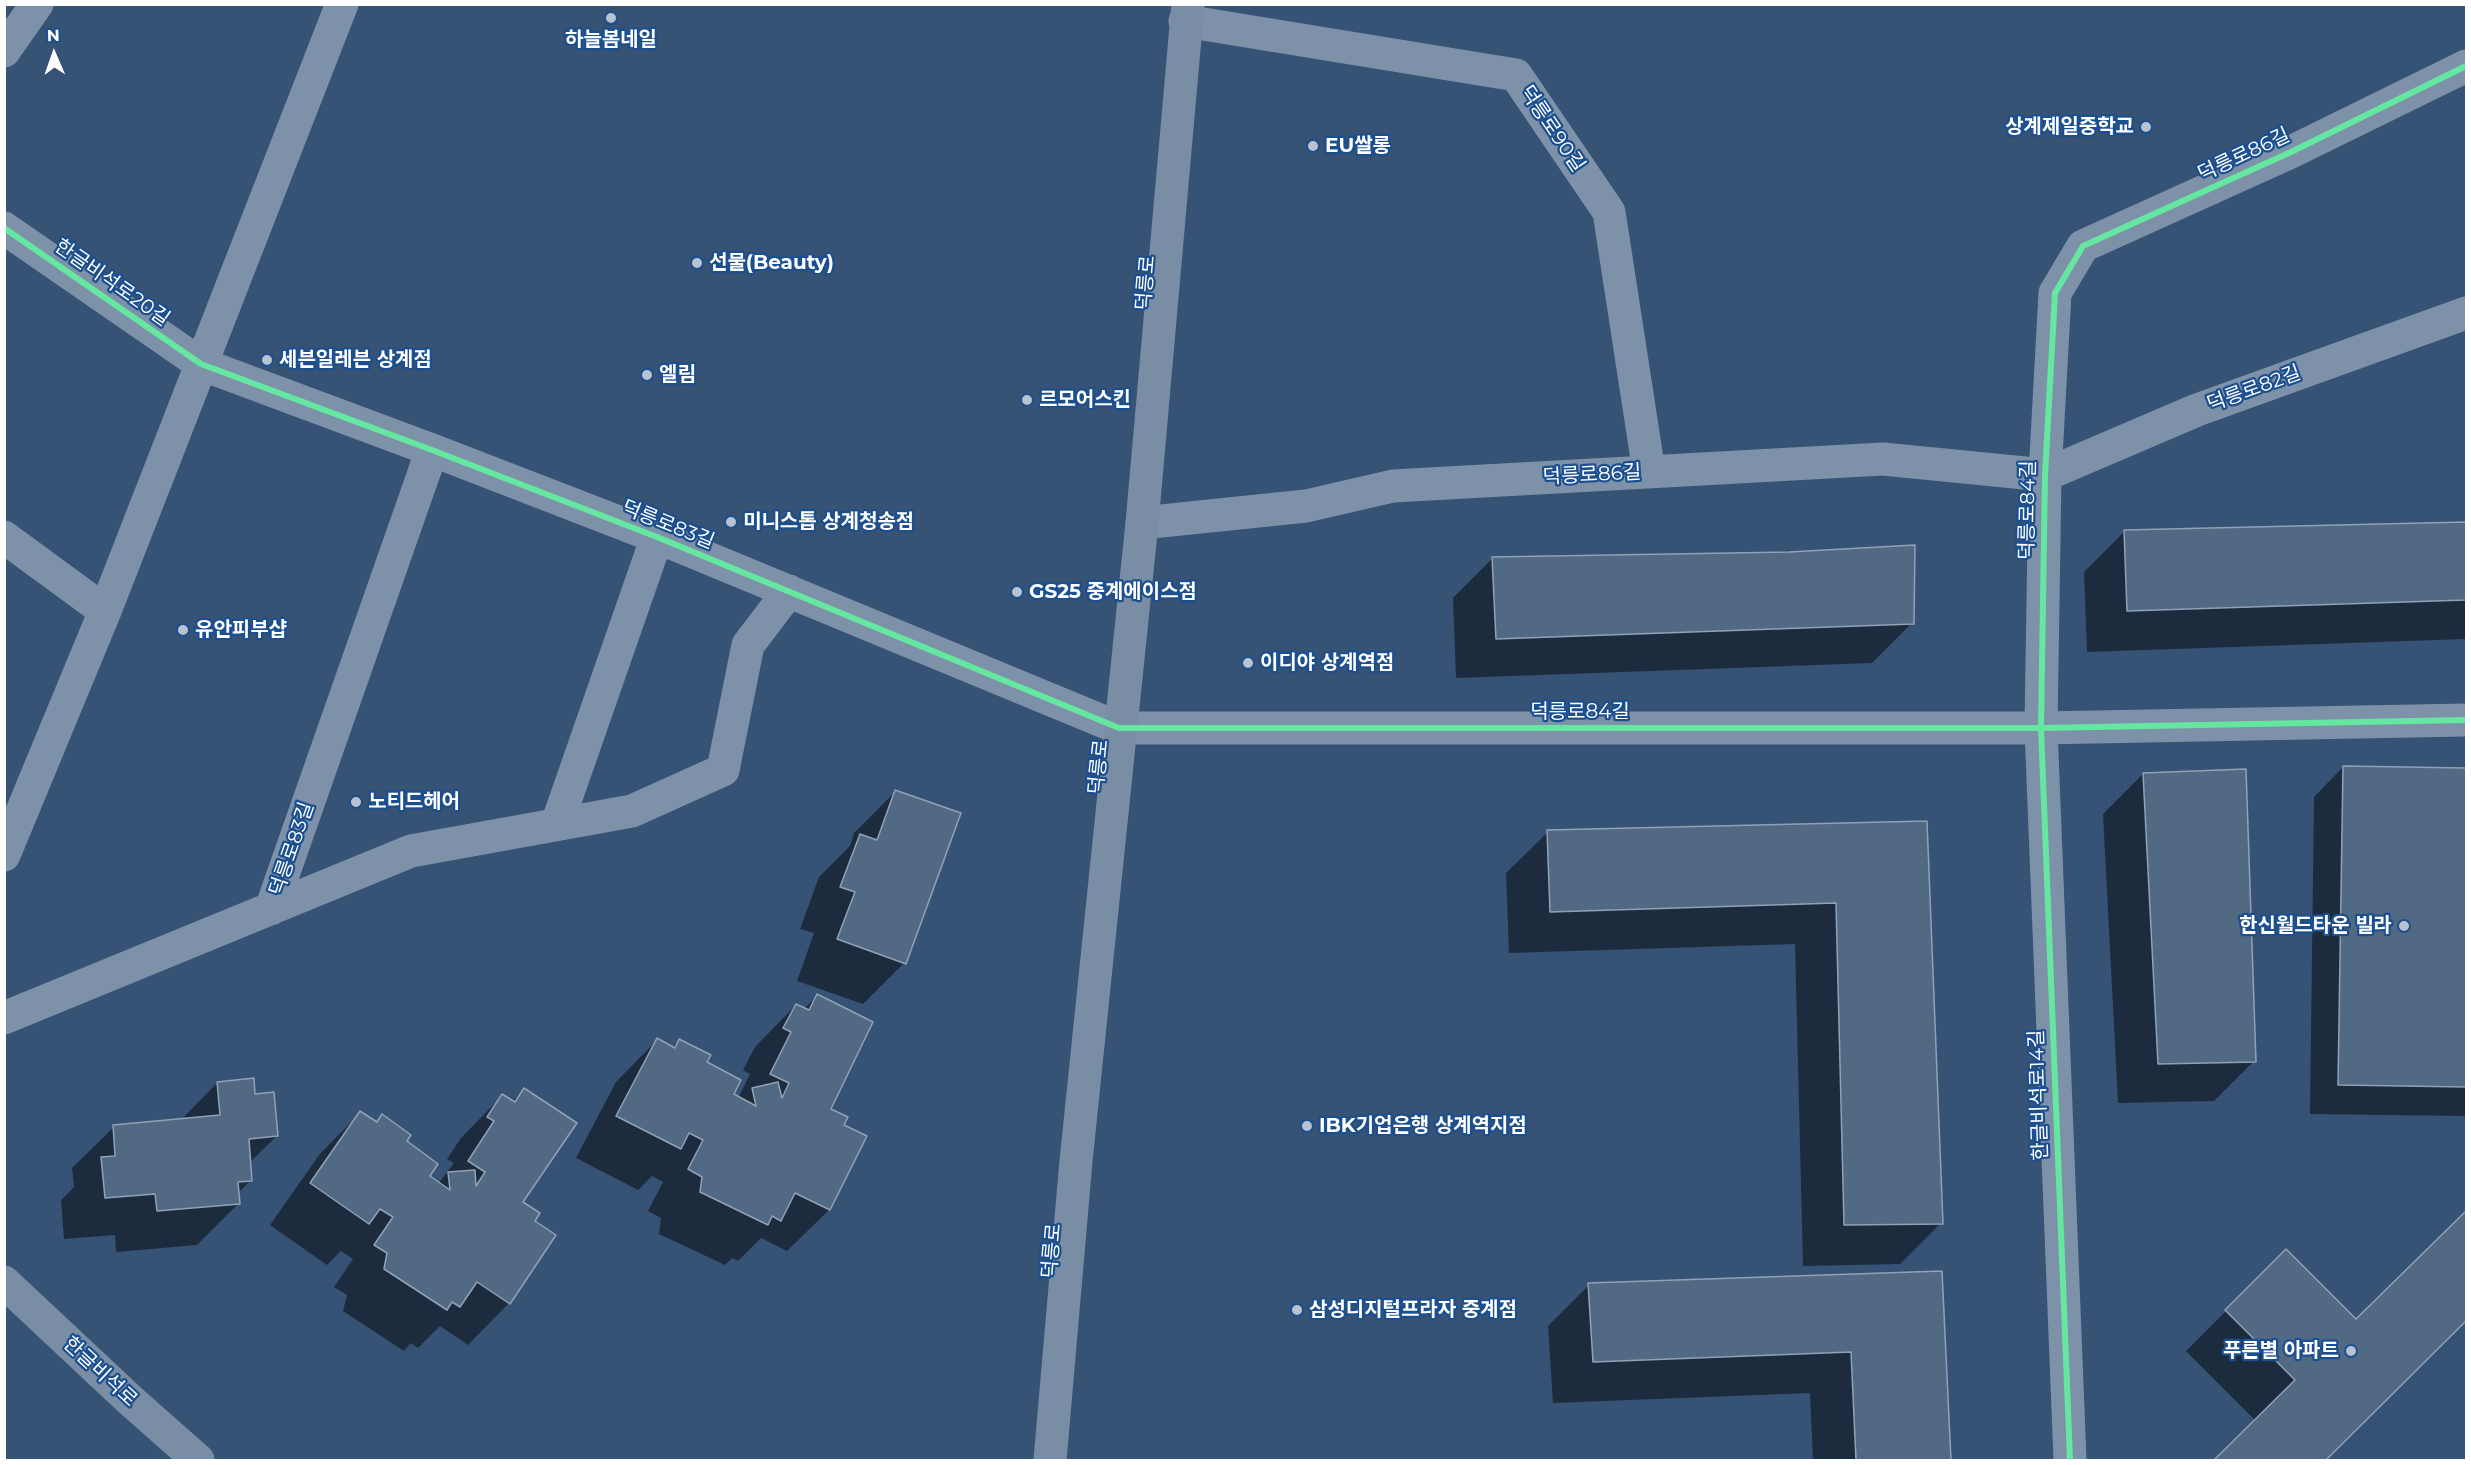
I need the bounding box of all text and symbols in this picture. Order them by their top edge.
marker: 하늘봄네일 [604,11,618,25]
north arrow [24,24,84,84]
text: N [47,26,60,45]
place label: 하늘봄네일 [565,28,657,52]
street label: 덕릉로90길 [1514,81,1590,177]
place label: 상계제일중학교 [2005,115,2134,139]
marker: 상계제일중학교 [2139,120,2153,134]
street label: 덕릉로86길 [2194,123,2294,187]
place label: EU쌀롱 [1325,134,1391,158]
marker: EU쌀롱 [1306,139,1320,153]
street label: 한글비석로20길 [50,234,174,332]
place label: 선물(Beauty) [709,251,834,275]
street label: 덕릉로 [1132,254,1160,312]
marker: 선물(Beauty) [690,256,704,270]
place label: 세븐일레븐 상계점 [279,348,432,372]
marker: 세븐일레븐 상계점 [260,353,274,367]
street label: 덕릉로82길 [2204,361,2304,417]
place label: 엘림 [659,363,696,387]
marker: 엘림 [640,368,654,382]
place label: 르모어스킨 [1039,388,1131,412]
marker: 르모어스킨 [1020,393,1034,407]
street label: 덕릉로86길 [1542,460,1642,490]
street label: 덕릉로84길 [2015,460,2041,560]
street label: 덕릉로83길 [618,496,718,554]
place label: 미니스톱 상계청송점 [743,510,914,534]
marker: 미니스톱 상계청송점 [724,515,738,529]
place label: GS25 중계에이스점 [1029,580,1197,604]
marker: GS25 중계에이스점 [1010,585,1024,599]
place label: 유안피부샵 [195,618,287,642]
marker: 유안피부샵 [176,623,190,637]
place label: 이디야 상계역점 [1260,651,1394,675]
marker: 이디야 상계역점 [1241,656,1255,670]
street label: 덕릉로84길 [1530,700,1630,724]
street label: 덕릉로 [1084,738,1114,796]
place label: 노티드헤어 [368,790,460,814]
marker: 노티드헤어 [349,795,363,809]
street label: 덕릉로83길 [265,799,319,899]
place label: 한신월드타운 빌라 [2239,914,2392,938]
marker: 한신월드타운 빌라 [2397,919,2411,933]
street label: 한글비석로14길 [2025,1029,2053,1161]
place label: IBK기업은행 상계역지점 [1319,1114,1527,1138]
marker: IBK기업은행 상계역지점 [1300,1119,1314,1133]
street label: 덕릉로 [1038,1222,1066,1280]
place label: 삼성디지털프라자 중계점 [1309,1298,1517,1322]
marker: 삼성디지털프라자 중계점 [1290,1303,1304,1317]
street label: 한글비석로 [58,1332,142,1412]
place label: 푸른별 아파트 [2223,1339,2339,1363]
marker: 푸른별 아파트 [2344,1344,2358,1358]

